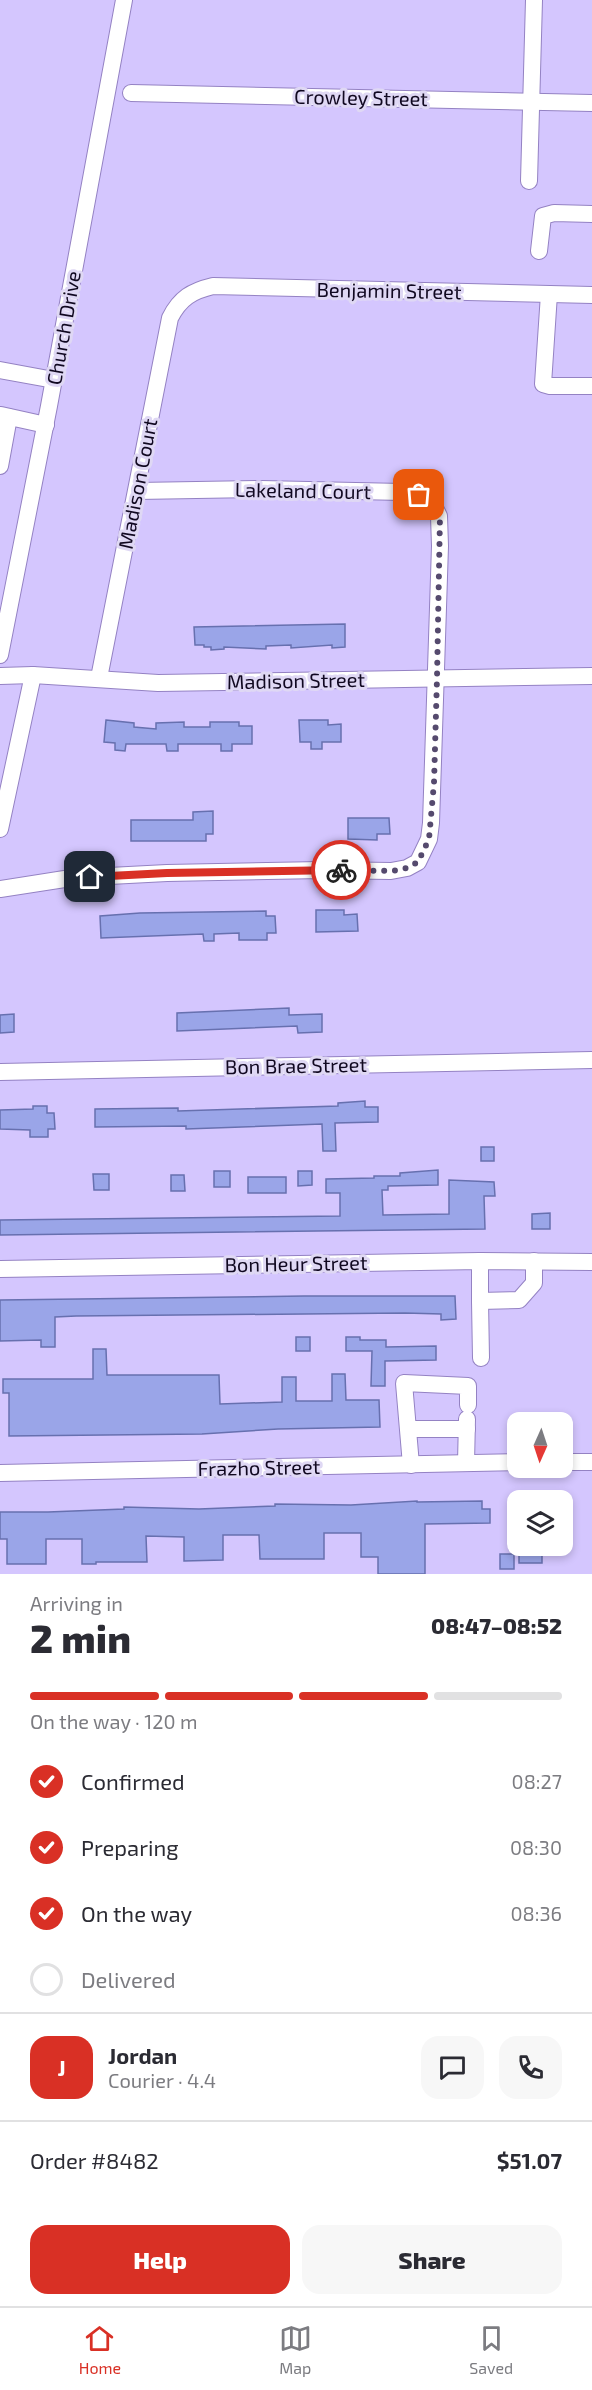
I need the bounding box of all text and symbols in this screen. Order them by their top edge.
street label: Crowley Street [294,84,428,110]
street label: Church Drive [41,269,85,387]
street label: Benjamin Street [316,277,462,303]
street label: Madison Court [113,416,161,551]
pin [393,469,444,520]
street label: Lakeland Court [235,477,372,503]
icon: bag [402,478,435,511]
street label: Madison Street [227,667,366,693]
courier [311,840,371,900]
pin [64,851,115,902]
icon: bike [325,854,358,887]
icon: home [73,860,106,893]
street label: Bon Brae Street [225,1052,368,1078]
street label: Bon Heur Street [224,1250,368,1276]
north arrow [507,1412,573,1478]
map controls [507,1412,573,1556]
street label: Frazho Street [197,1454,321,1480]
button: layers [507,1490,573,1556]
text: Arriving in [30,1591,123,1615]
text: 08:47–08:52 [431,1612,562,1638]
text: 2 min [30,1614,131,1661]
text: On the way · 120 m [30,1709,198,1733]
icon: check [30,1765,63,1798]
text: Confirmed [81,1768,185,1794]
text: 08:27 [512,1769,562,1793]
icon: check [30,1831,63,1864]
text: Preparing [81,1834,179,1860]
text: 08:30 [510,1835,562,1859]
icon: check [30,1897,63,1930]
text: On the way [81,1900,192,1926]
text: 08:36 [511,1901,562,1925]
text: Delivered [81,1966,176,1992]
button: chat [421,2036,484,2099]
button: phone [499,2036,562,2099]
text: Jordan [108,2042,177,2068]
text: J [57,2054,66,2080]
text: Courier · 4.4 [108,2068,216,2092]
text: Order #8482 [30,2147,159,2173]
text: $51.07 [497,2147,562,2173]
button: Help [30,2225,290,2294]
button: Share [302,2225,562,2294]
tab: Home [79,2322,121,2377]
tab: Map [279,2322,312,2377]
tab: Saved [469,2322,513,2377]

